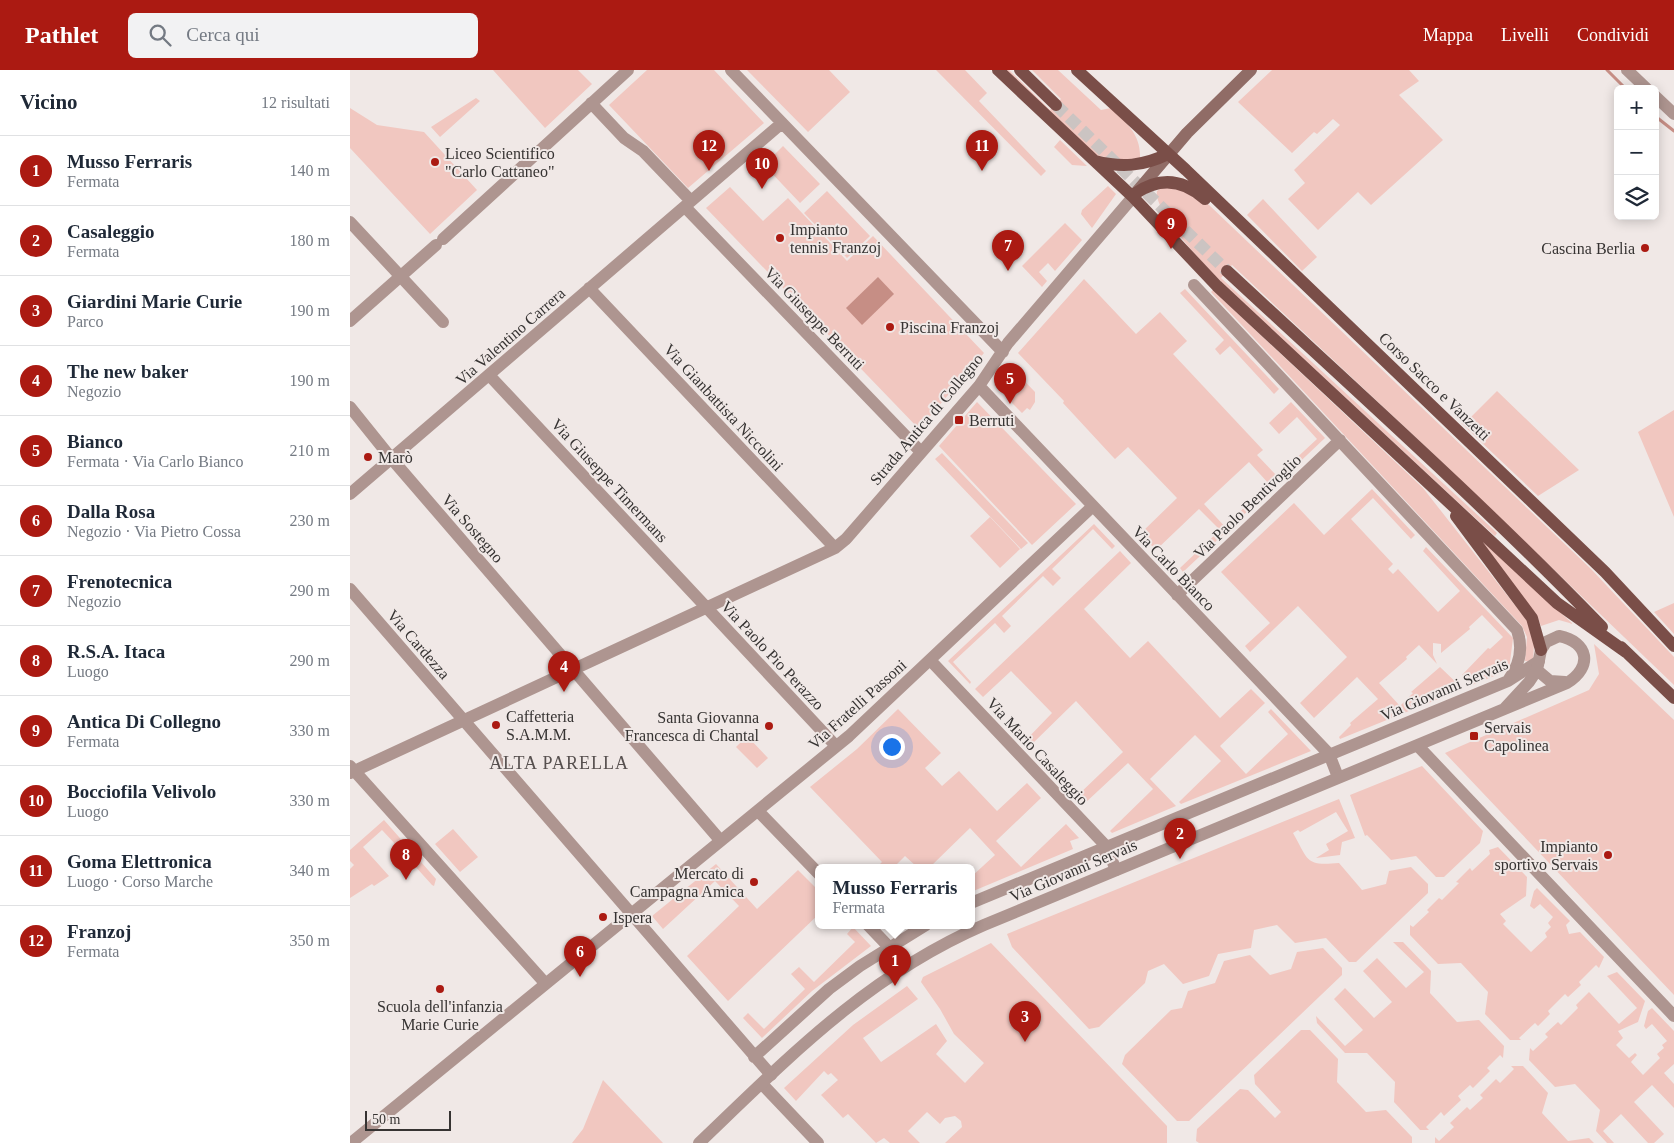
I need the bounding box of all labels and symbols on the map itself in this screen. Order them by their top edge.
pin: 12 [693,130,725,171]
pin: 11 [966,130,998,171]
place label: Liceo Scientifico "Carlo Cattaneo" [445,145,555,180]
pin: 10 [746,148,778,189]
marker: Liceo Scientifico "Carlo Cattaneo" [429,156,441,168]
pin: 9 [1155,208,1187,249]
place label: Impianto tennis Franzoj [790,221,881,257]
pin: 7 [992,230,1024,271]
marker: Impianto tennis Franzoj [774,232,786,244]
place label: Cascina Berlia [1541,240,1635,257]
marker: Cascina Berlia [1639,242,1651,254]
street label: Via Giuseppe Berruti [761,264,868,374]
street label: Via Valentino Carrera [452,284,568,388]
place label: Piscina Franzoj [900,319,999,337]
marker: Piscina Franzoj [884,321,896,333]
street label: Corso Sacco e Vanzetti [1376,329,1494,444]
street label: Via Gianbattista Niccolini [660,340,787,475]
street label: Strada Antica di Collegno [867,350,987,489]
pin: 5 [994,363,1026,404]
place label: Berruti [969,412,1015,429]
marker: Berruti [953,414,965,426]
street label: Via Giuseppe Timermans [547,415,671,546]
place label: Marò [378,449,413,466]
marker: Marò [362,451,374,463]
street label: Via Paolo Bentivoglio [1190,451,1305,563]
street label: Via Sostegno [438,491,507,567]
street label: Via Carlo Bianco [1129,523,1218,614]
street label: Via Paolo Pio Perazzo [718,597,827,713]
street label: Via Cardezza [384,606,453,682]
pin: 4 [548,651,580,692]
street label: Via Giovanni Servais [1378,655,1510,724]
street label: Via Fratelli Passoni [805,656,910,753]
street label: Via Mario Casaleggio [983,694,1092,809]
place label: Caffetteria S.A.M.M. [506,708,574,743]
place label: Santa Giovanna Francesca di Chantal [625,709,760,744]
marker: Caffetteria S.A.M.M. [490,719,502,731]
place label: Servais Capolinea [1484,719,1549,755]
marker: Santa Giovanna Francesca di Chantal [763,720,775,732]
marker: Servais Capolinea [1468,730,1480,742]
your location [879,734,905,760]
district label: ALTA PARELLA [489,753,629,773]
pin: 2 [1164,818,1196,859]
street label: Via Giovanni Servais [1007,836,1139,905]
place label: Impianto sportivo Servais [1494,838,1598,874]
pin: 8 [390,839,422,880]
marker: Impianto sportivo Servais [1602,849,1614,861]
place label: Mercato di Campagna Amica [630,865,745,901]
marker: Mercato di Campagna Amica [748,876,760,888]
place label: Ispera [613,909,652,927]
marker: Ispera [597,911,609,923]
pin: 6 [564,936,596,977]
pin: 1 [879,945,911,986]
marker: Scuola dell'infanzia Marie Curie [434,983,446,995]
place label: Scuola dell'infanzia Marie Curie [377,998,503,1033]
pin: 3 [1009,1001,1041,1042]
scale bar [365,1108,451,1131]

